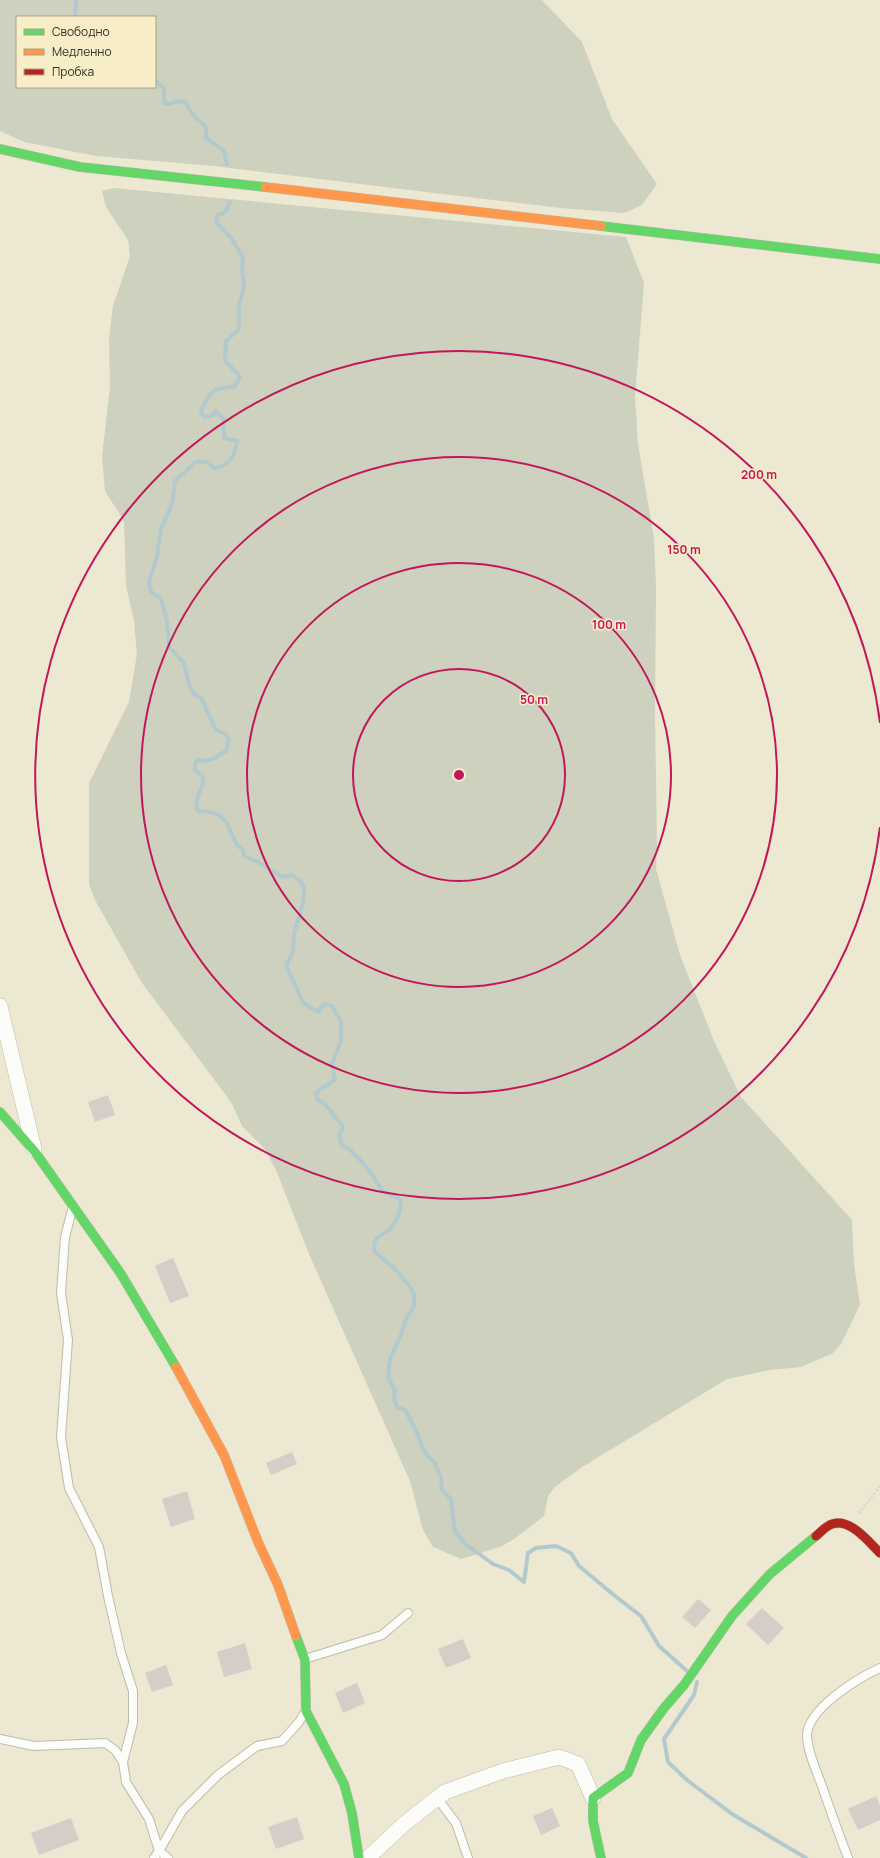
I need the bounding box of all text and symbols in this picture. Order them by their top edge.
legend [16,16,156,88]
text: Свободно [52,23,110,40]
text: Медленно [52,43,112,60]
text: Пробка [52,63,94,80]
text: 200 m [741,466,777,483]
text: 150 m [667,541,701,558]
text: 100 m [592,616,626,633]
text: 50 m [520,691,548,708]
centre of rings [452,768,466,782]

